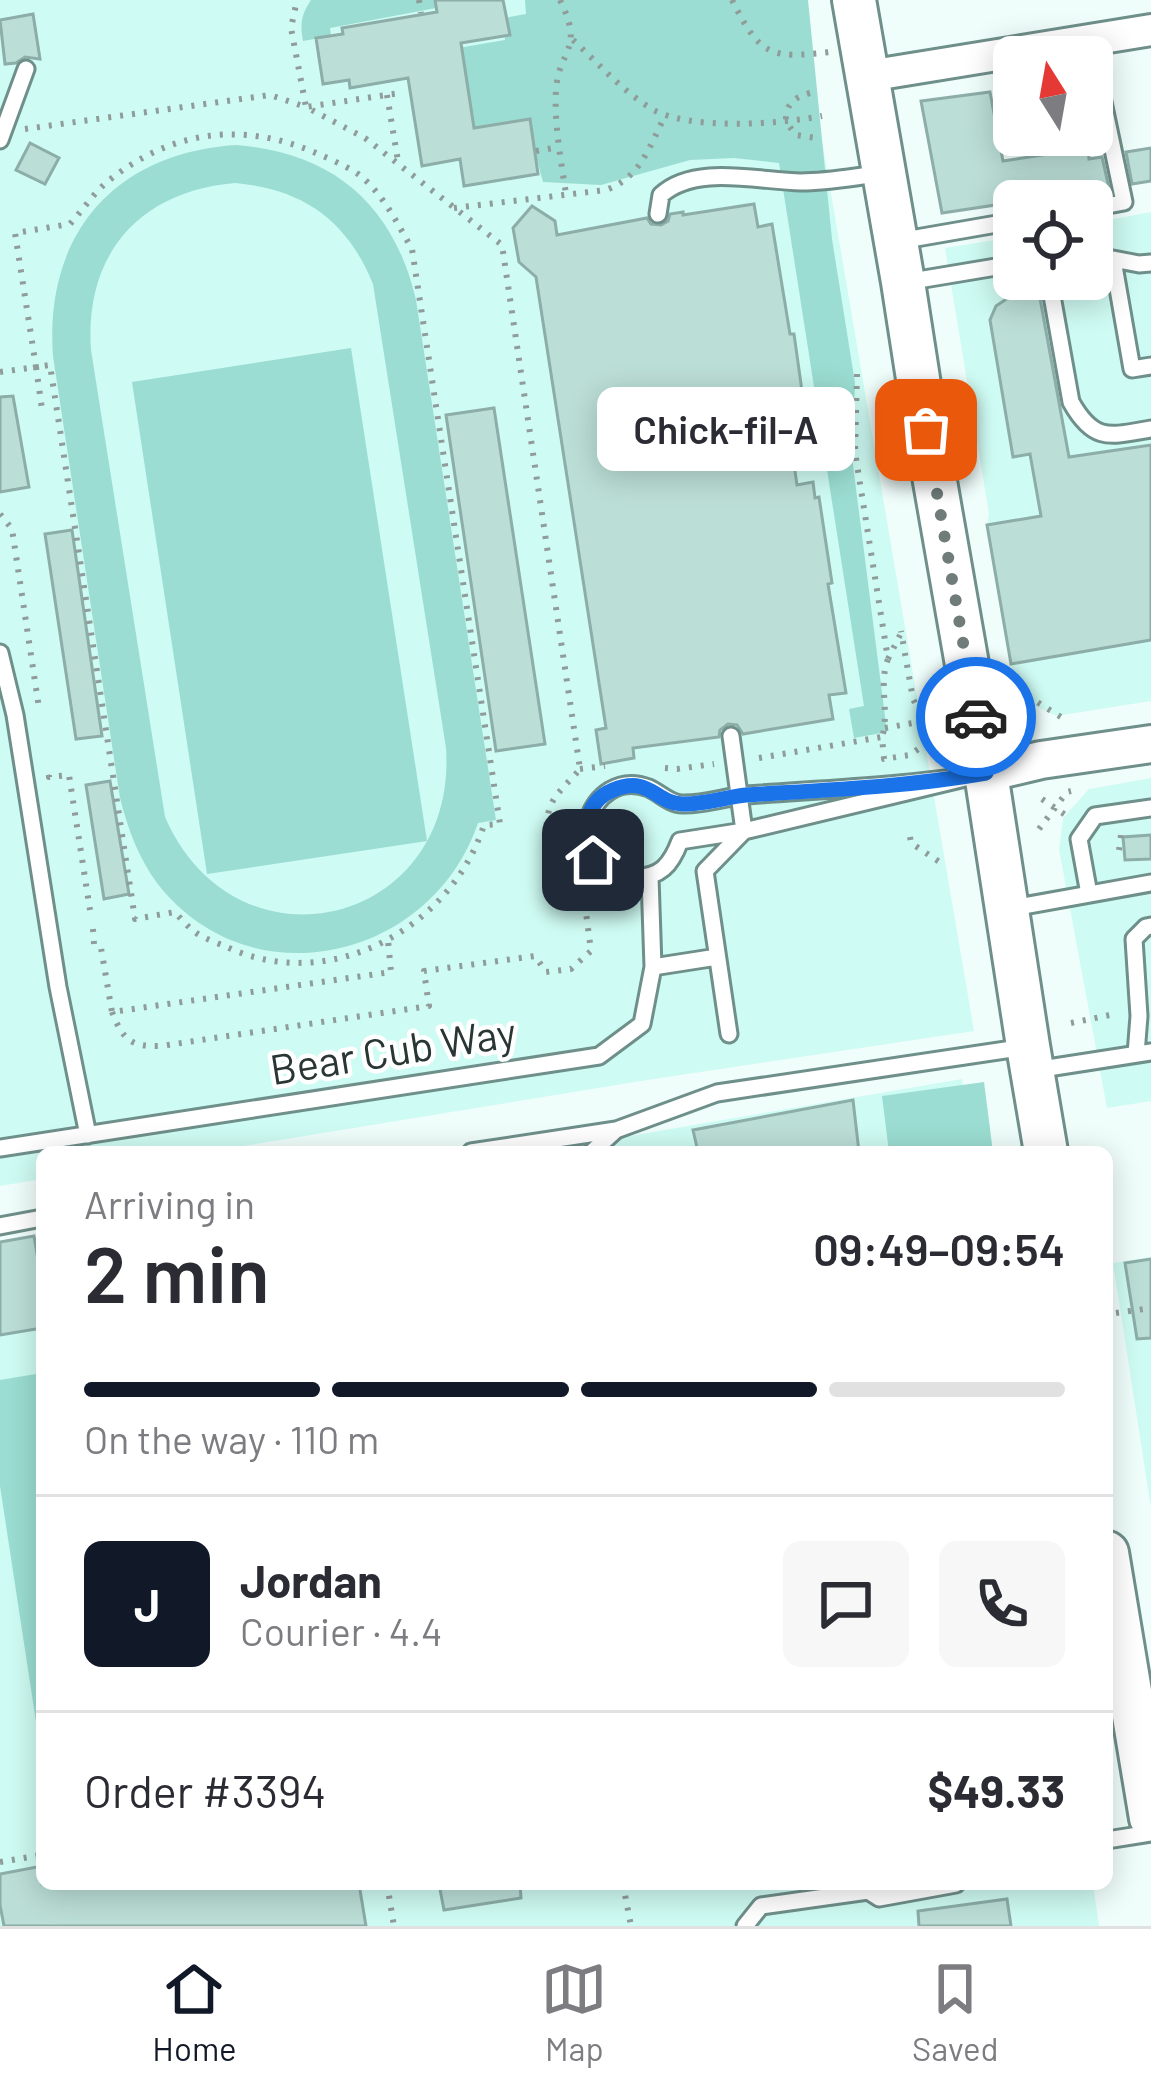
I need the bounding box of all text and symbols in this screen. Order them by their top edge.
north arrow [993,36,1113,156]
map controls [993,36,1113,300]
button: locate [993,180,1113,300]
pin [875,379,977,481]
callout: Chick-fil-A [596,388,854,472]
icon: bag [893,397,959,463]
text: Chick-fil-A [633,405,819,452]
courier [916,657,1036,777]
icon: car [943,684,1009,750]
pin [542,809,644,911]
icon: home [560,827,626,893]
street label: Bear Cub Way [266,1005,519,1094]
text: Arriving in [84,1180,255,1227]
text: 09:49–09:54 [813,1221,1065,1275]
text: 2 min [84,1225,270,1319]
text: On the way · 110 m [84,1415,379,1462]
button: chat [783,1541,909,1667]
button: phone [939,1541,1065,1667]
text: Jordan [240,1553,382,1607]
text: J [134,1577,160,1631]
text: Courier · 4.4 [240,1607,443,1654]
text: Order #3394 [84,1763,326,1817]
text: $49.33 [927,1763,1065,1817]
tab: Home [152,1956,237,2068]
tab: Map [541,1956,607,2068]
tab: Saved [912,1956,999,2068]

